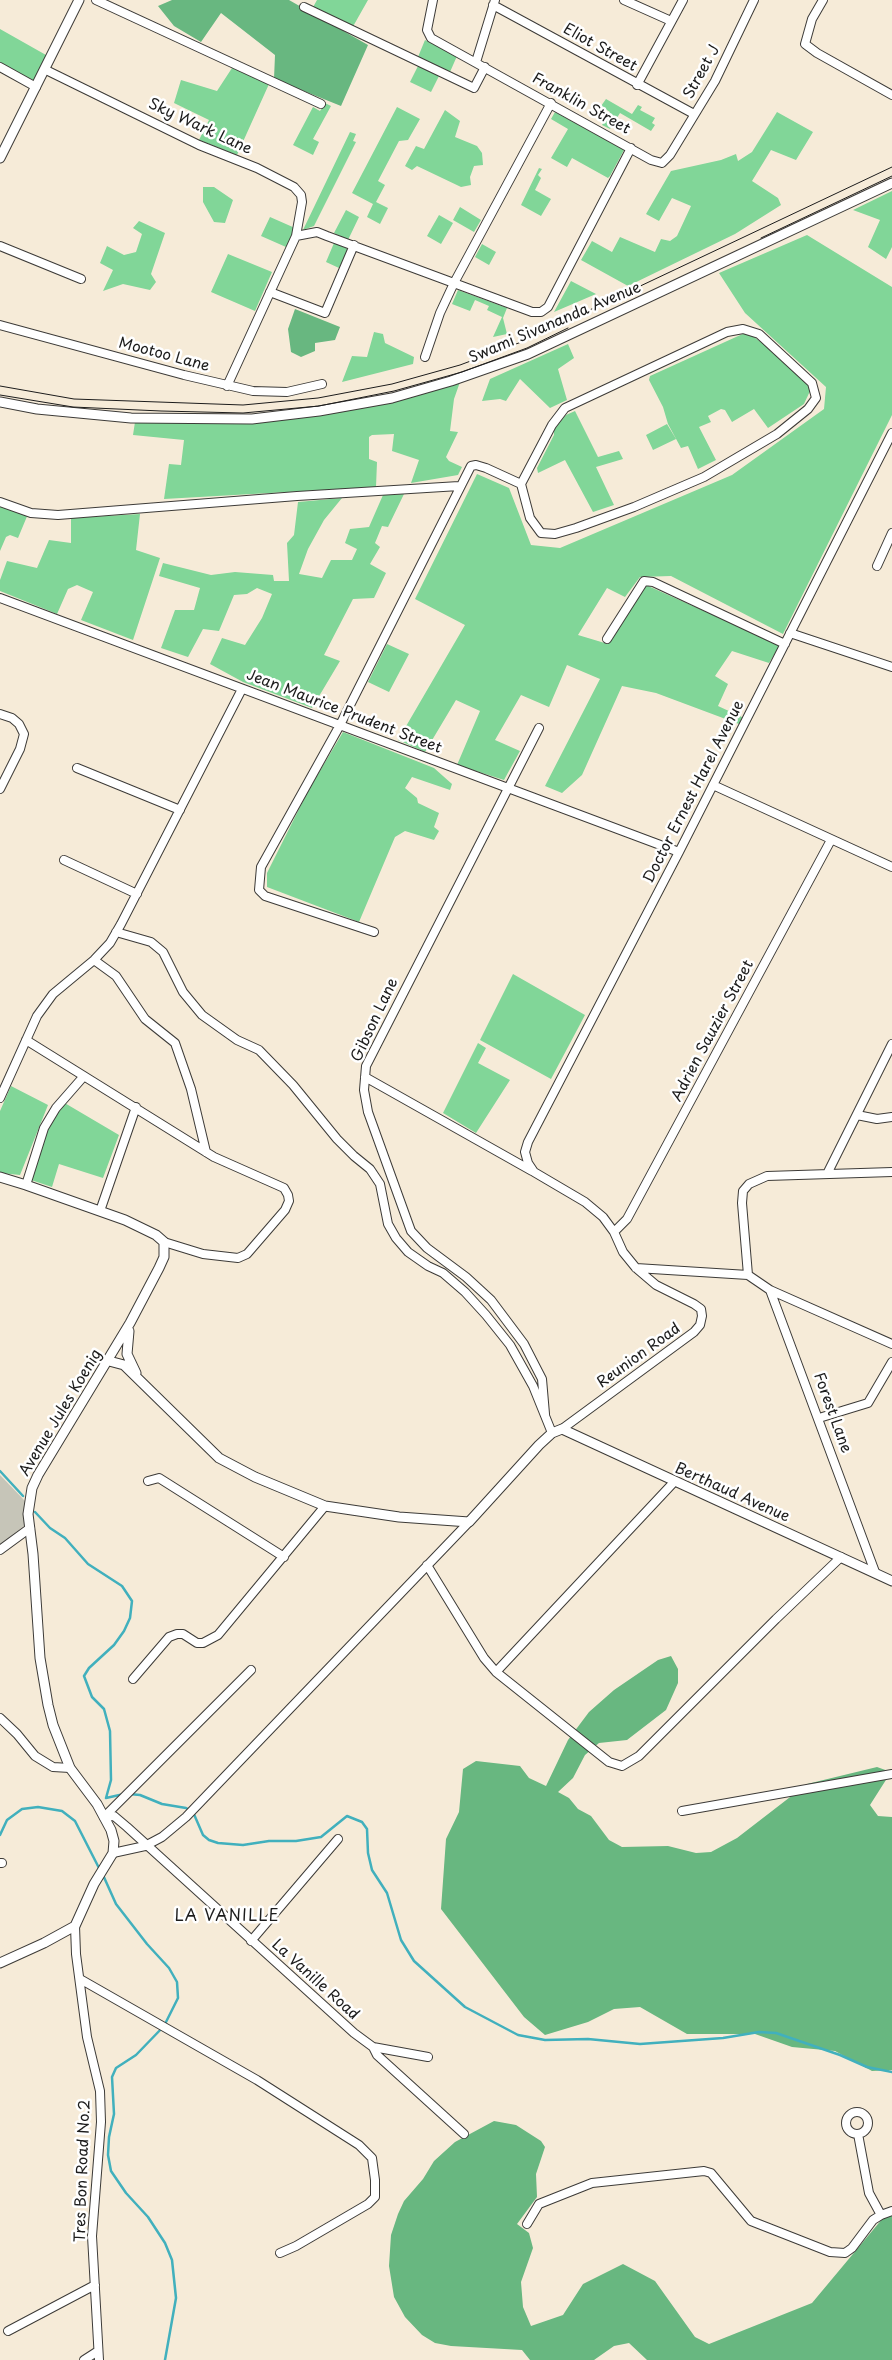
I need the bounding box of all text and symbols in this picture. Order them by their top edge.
street label: Eliot Street [560,20,640,76]
street label: Street J [680,42,724,102]
street label: Franklin Street [529,70,633,138]
street label: Sky Wark Lane [145,95,255,159]
street label: Swami Sivananda Avenue [466,279,644,367]
street label: Mootoo Lane [117,334,211,376]
street label: Jean Maurice Prudent Street [244,666,444,758]
street label: Doctor Ernest Harel Avenue [640,698,748,886]
street label: Adrien Sauzier Street [668,957,758,1105]
street label: Gibson Lane [348,975,402,1065]
street label: Reunion Road [594,1320,684,1392]
street label: Avenue Jules Koenig [16,1346,106,1480]
street label: Forest Lane [809,1370,855,1456]
street label: Berthaud Avenue [672,1460,792,1526]
district label: LA VANILLE [174,1907,280,1927]
street label: La Vanille Road [268,1936,362,2024]
street label: Tres Bon Road No.2 [72,2099,94,2243]

